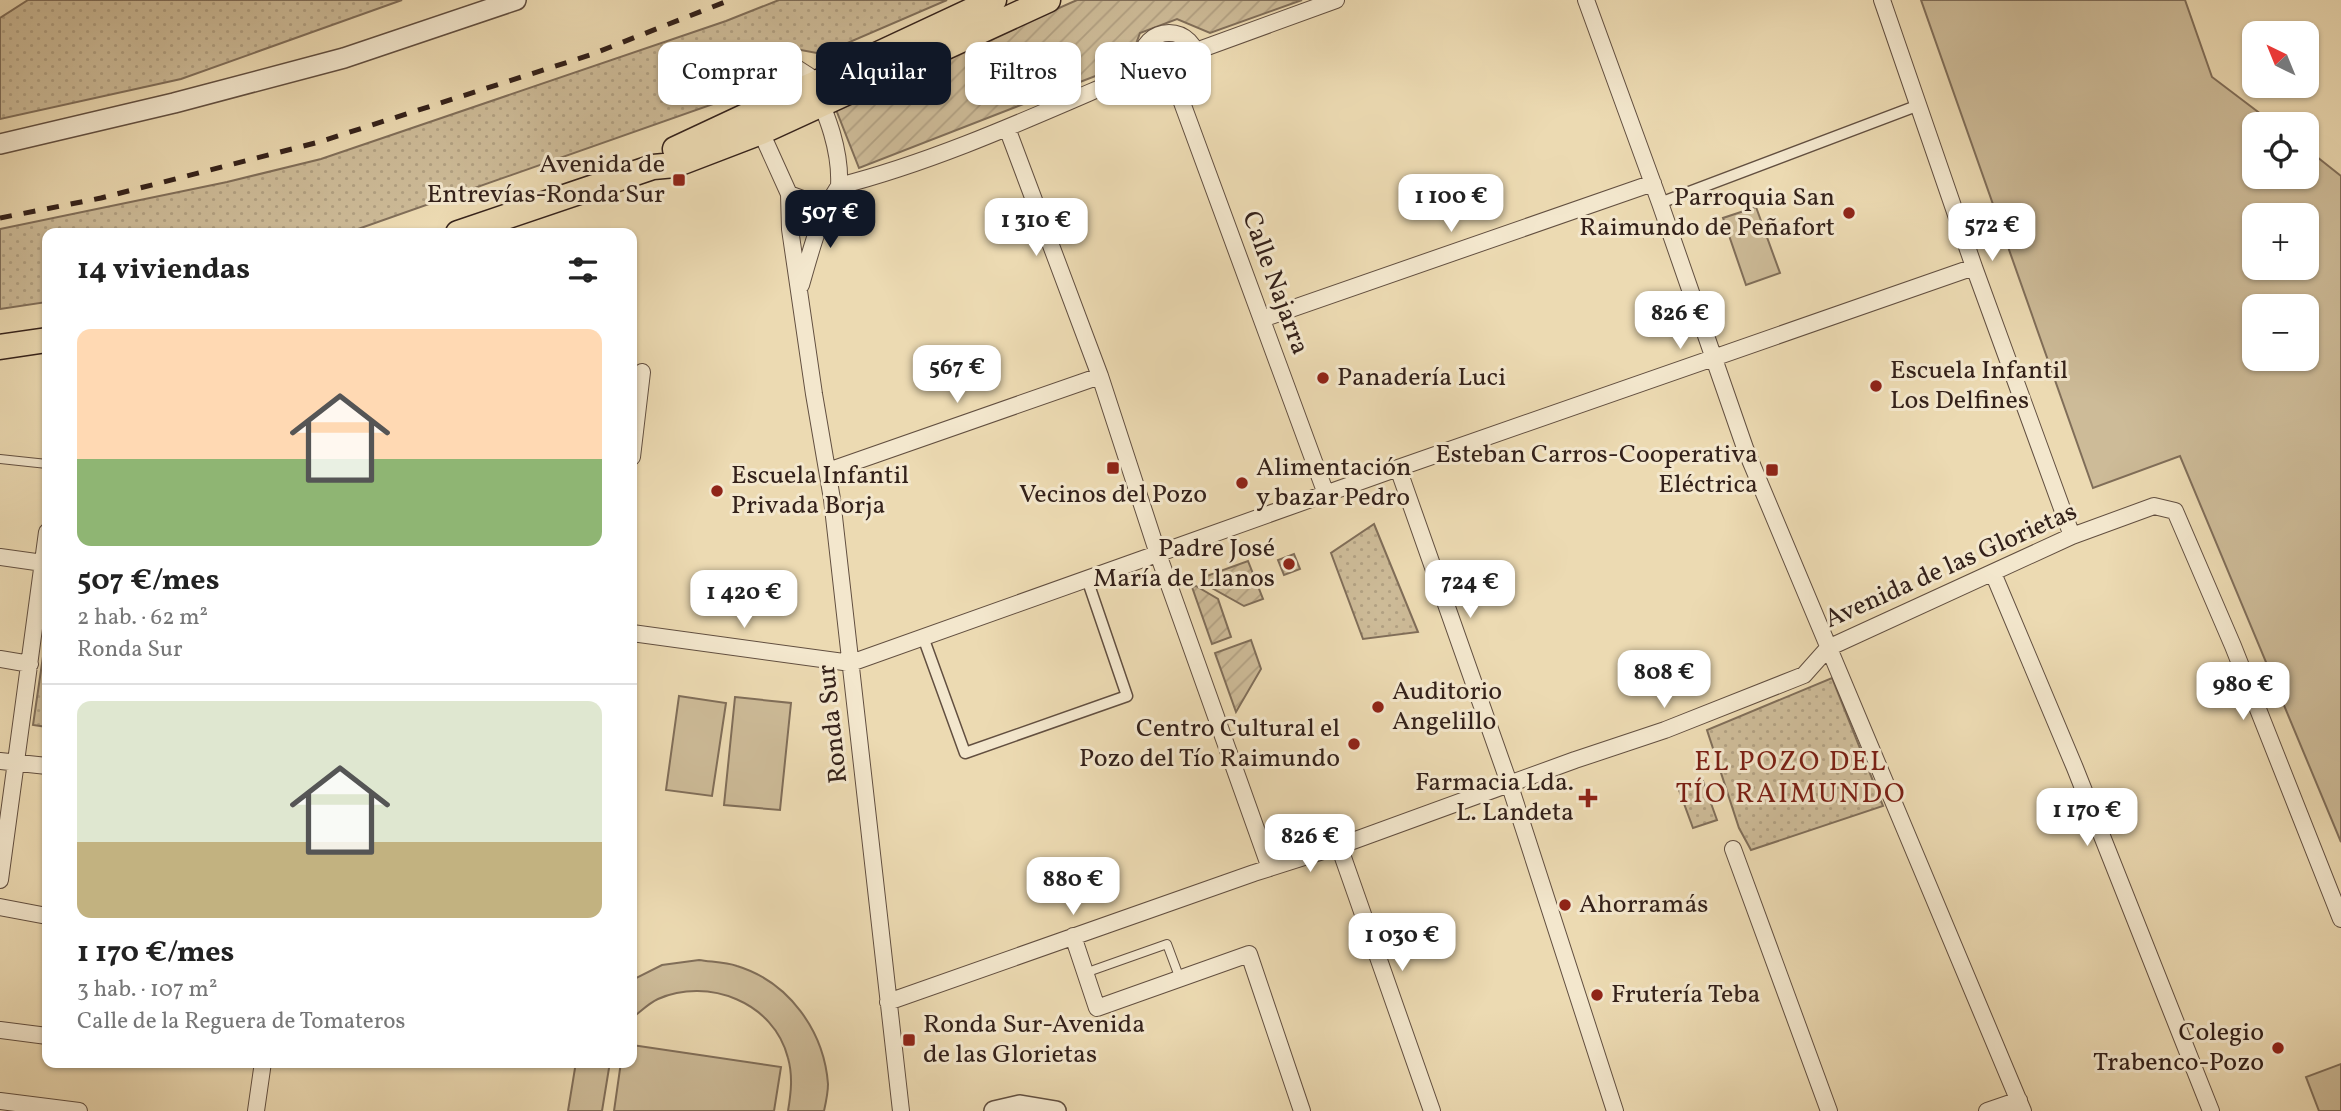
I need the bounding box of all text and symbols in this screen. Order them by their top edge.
north arrow [2242,21,2319,98]
map controls [2242,21,2319,371]
chip: Comprar [658,42,802,105]
chip: Alquilar [816,42,951,105]
chip: Filtros [965,42,1081,105]
chip: Nuevo [1095,42,1211,105]
button: locate [2242,112,2319,189]
place label: Avenida de Entrevías-Ronda Sur [427,147,665,213]
marker: Avenida de Entrevías-Ronda Sur [671,172,687,188]
pin: 1 100 € [1386,174,1516,234]
place label: Parroquia San Raimundo de Peñafort [1579,180,1835,246]
text: 1 100 € [1414,181,1488,213]
pin: 507 € [781,190,879,250]
text: 507 € [801,197,859,229]
pin: 1 310 € [971,198,1101,258]
button: + [2242,203,2319,280]
pin: 572 € [1943,204,2041,263]
text: 1 310 € [1001,205,1071,237]
marker: Parroquia San Raimundo de Peñafort [1841,205,1857,221]
street label: Calle Najarra [1232,206,1318,360]
text: 572 € [1964,210,2020,242]
text: 14 viviendas [77,249,250,291]
icon: filters [564,251,602,289]
pin: 826 € [1631,292,1729,351]
button: − [2242,294,2319,371]
text: 826 € [1651,298,1709,330]
pin: 567 € [908,346,1006,405]
text: 567 € [929,352,985,384]
place label: Escuela Infantil Los Delfines [1890,353,2068,419]
place label: Panadería Luci [1337,360,1506,396]
marker: Panadería Luci [1315,370,1331,386]
icon: home [277,375,403,501]
marker: Escuela Infantil Los Delfines [1868,378,1884,394]
place label: Esteban Carros-Cooperativa Eléctrica [1435,437,1758,503]
place label: Alimentación y bazar Pedro [1256,450,1412,516]
place label: Escuela Infantil Privada Borja [731,458,909,524]
marker: Vecinos del Pozo [1105,460,1121,476]
marker: Esteban Carros-Cooperativa Eléctrica [1764,462,1780,478]
marker: Alimentación y bazar Pedro [1234,475,1250,491]
place label: Vecinos del Pozo [1019,477,1207,513]
marker: Escuela Infantil Privada Borja [709,483,725,499]
street label: Avenida de las Glorietas [1819,494,2083,638]
place label: Padre José María de Llanos [1093,531,1275,597]
marker: Padre José María de Llanos [1281,556,1297,572]
text: 507 €/mes [77,560,220,602]
pin: 724 € [1421,560,1519,620]
text: 724 € [1441,567,1499,599]
pin: 1 420 € [679,570,809,630]
text: 1 420 € [706,577,782,609]
text: 2 hab. · 62 m² [77,602,208,634]
text: Ronda Sur [77,634,183,666]
pin: 808 € [1615,650,1713,710]
text: 808 € [1634,657,1694,689]
pin: 980 € [2194,662,2292,722]
street label: Ronda Sur [809,663,857,785]
text: 980 € [2213,669,2273,701]
place label: Auditorio Angelillo [1392,674,1502,740]
marker: Auditorio Angelillo [1370,699,1386,715]
place label: Centro Cultural el Pozo del Tío Raimundo [1079,711,1340,777]
marker: Centro Cultural el Pozo del Tío Raimundo [1346,736,1362,752]
district label: EL POZO DEL TÍO RAIMUNDO [1675,743,1907,814]
icon: home [277,747,403,873]
place label: Farmacia Lda. L. Landeta [1415,765,1574,831]
pin: 1 170 € [2022,788,2152,848]
marker: Farmacia Lda. L. Landeta [1580,790,1596,806]
text: 1 170 € [2052,795,2122,827]
pin: 826 € [1261,814,1359,874]
text: 826 € [1281,821,1339,853]
pin: 880 € [1024,858,1122,917]
text: 880 € [1043,864,1103,896]
place label: Ahorramás [1579,887,1708,923]
marker: Ahorramás [1557,897,1573,913]
pin: 1 030 € [1337,914,1467,973]
text: 1 030 € [1365,920,1439,952]
text: 1 170 €/mes [77,932,234,974]
text: 3 hab. · 107 m² [77,974,217,1006]
place label: Frutería Teba [1611,977,1761,1013]
marker: Frutería Teba [1589,987,1605,1003]
text: Calle de la Reguera de Tomateros [77,1006,405,1038]
place label: Ronda Sur-Avenida de las Glorietas [923,1007,1145,1073]
place label: Colegio Trabenco-Pozo [2093,1015,2264,1081]
marker: Ronda Sur-Avenida de las Glorietas [901,1032,917,1048]
marker: Colegio Trabenco-Pozo [2270,1040,2286,1056]

